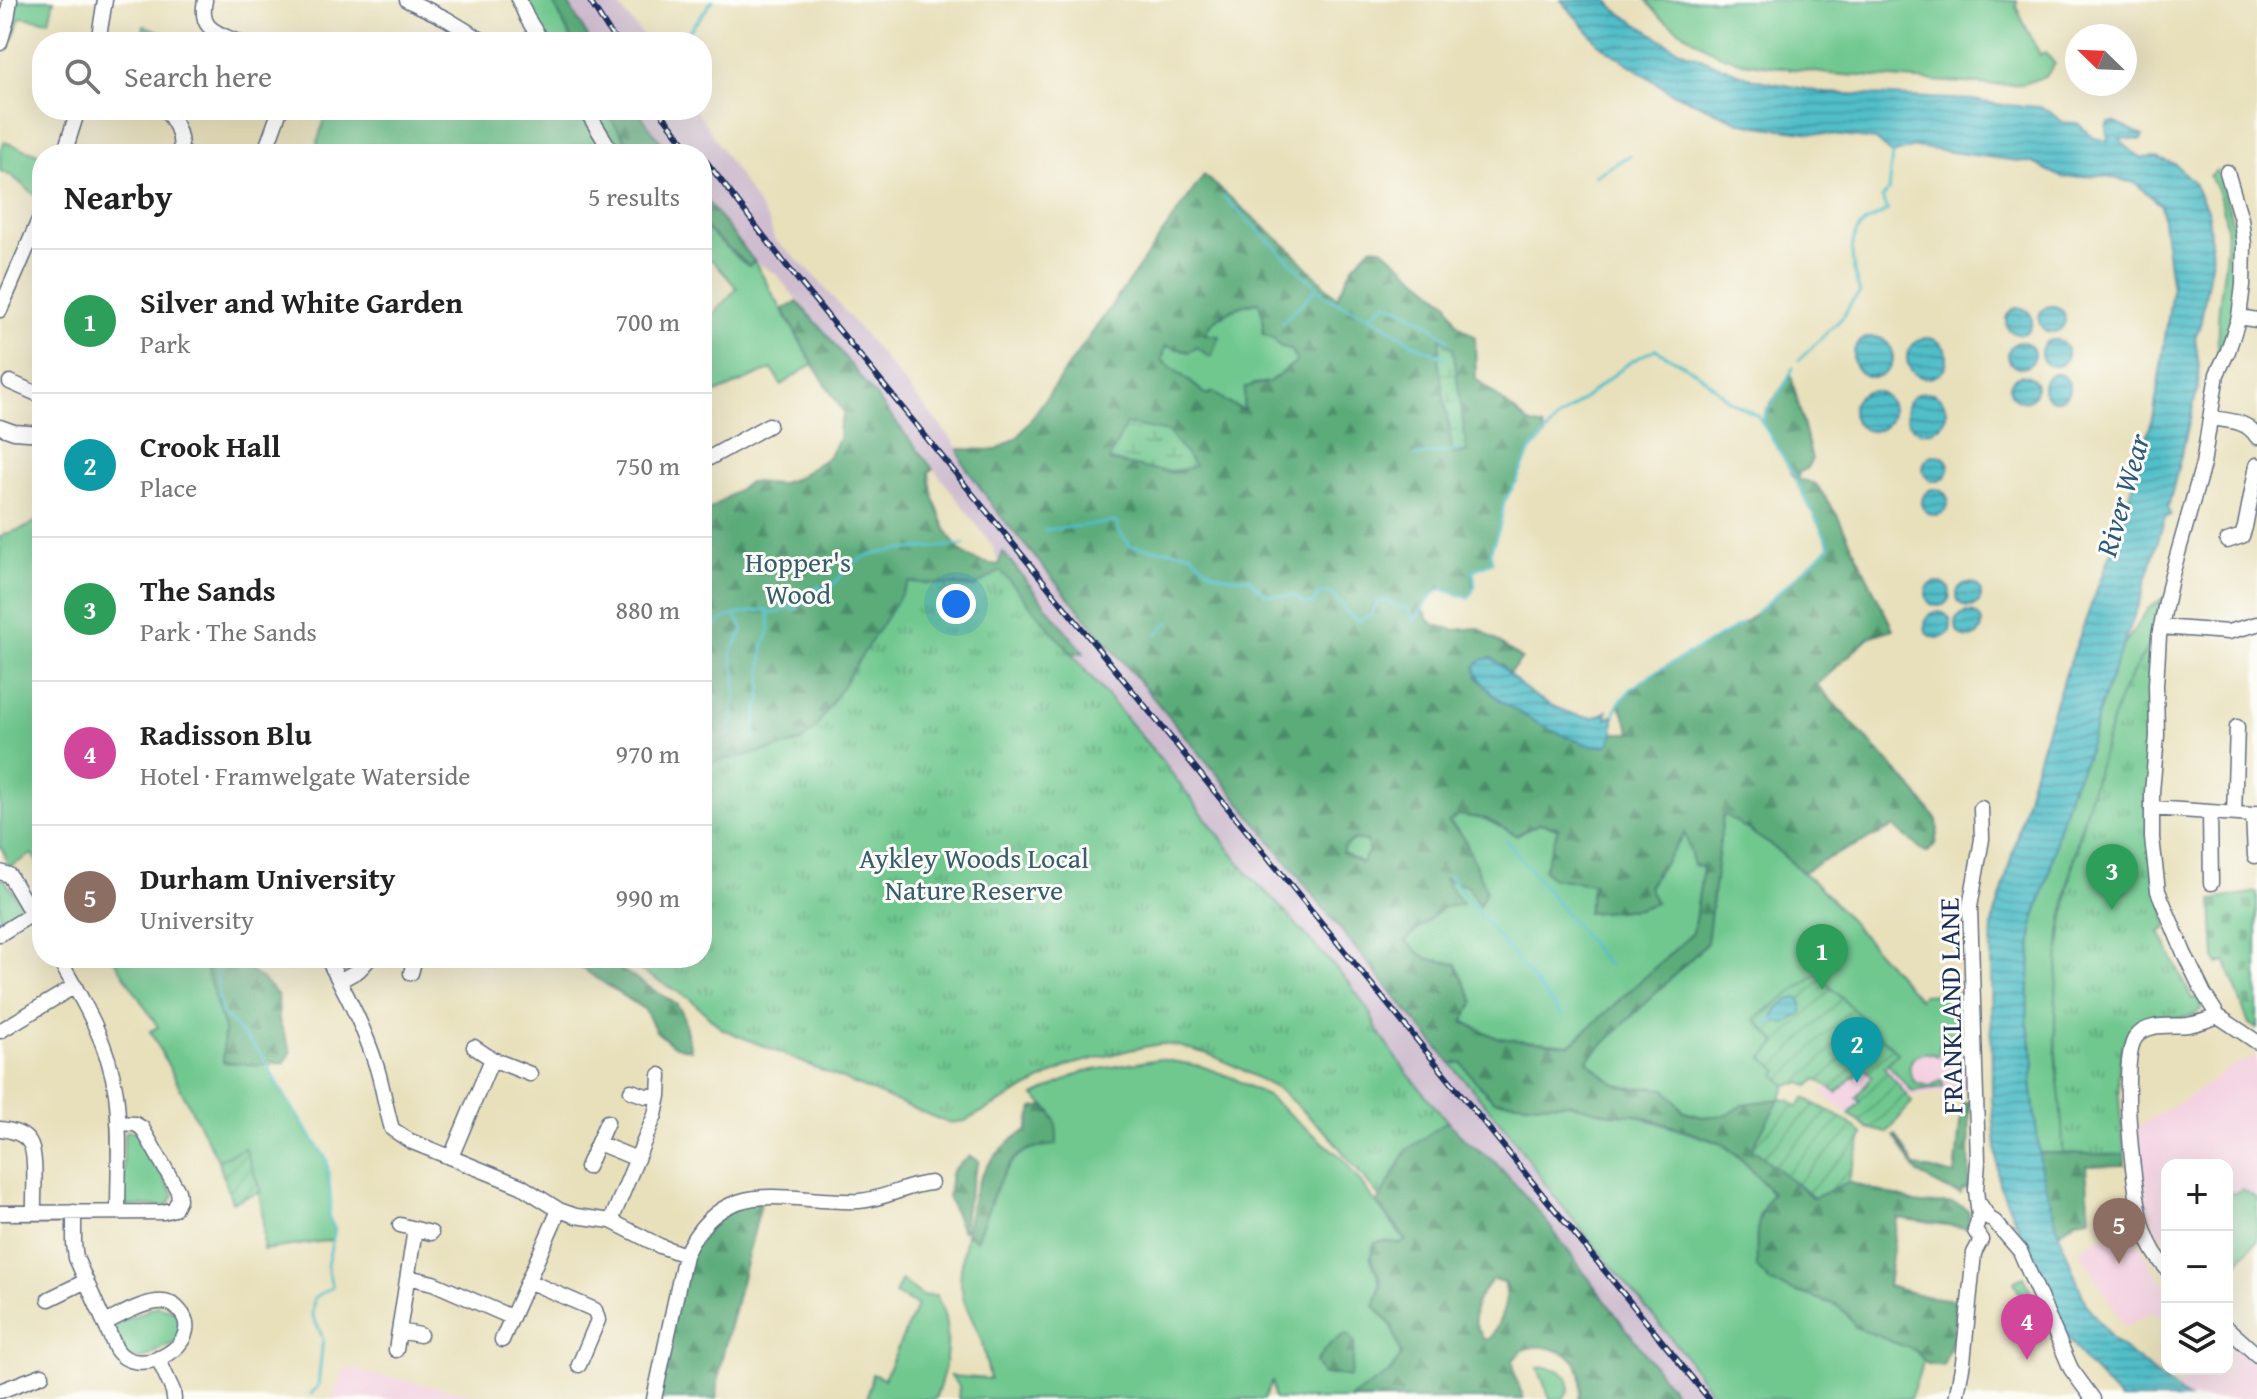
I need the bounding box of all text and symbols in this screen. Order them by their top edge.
north arrow [2065,24,2137,96]
search box [32,32,712,120]
icon: search [60,54,104,98]
text: Search here [124,54,272,98]
text: Nearby [64,172,173,221]
text: 5 results [588,177,680,216]
text: Silver and White Garden [140,280,463,324]
text: 1 [83,302,97,341]
text: 700 m [615,302,680,341]
text: Park [140,324,190,363]
text: Crook Hall [140,424,281,468]
water label: River Wear [2083,428,2161,563]
text: 2 [83,446,97,485]
text: 750 m [615,446,680,485]
text: Place [140,468,197,507]
park label: Hopper's Wood [745,541,851,614]
text: The Sands [140,568,276,612]
your location [936,584,976,624]
text: 3 [83,590,97,629]
text: 880 m [615,590,680,629]
text: Park · The Sands [140,612,317,651]
text: Radisson Blu [140,712,312,756]
text: 4 [83,734,97,773]
text: 970 m [615,734,680,773]
text: Hotel · Framwelgate Waterside [140,756,471,795]
park label: Aykley Woods Local Nature Reserve [859,837,1089,910]
pin: 3 [2086,844,2138,910]
text: Durham University [140,856,395,900]
text: 5 [83,878,97,917]
text: 990 m [615,878,680,917]
street label: FRANKLAND LANE [1928,897,1972,1115]
text: University [140,900,254,939]
pin: 1 [1796,924,1848,990]
pin: 2 [1831,1017,1883,1083]
map controls [2161,1159,2233,1375]
button: + [2161,1159,2233,1231]
pin: 5 [2093,1198,2145,1264]
button: − [2161,1231,2233,1303]
pin: 4 [2001,1294,2053,1360]
button: layers [2161,1303,2233,1375]

